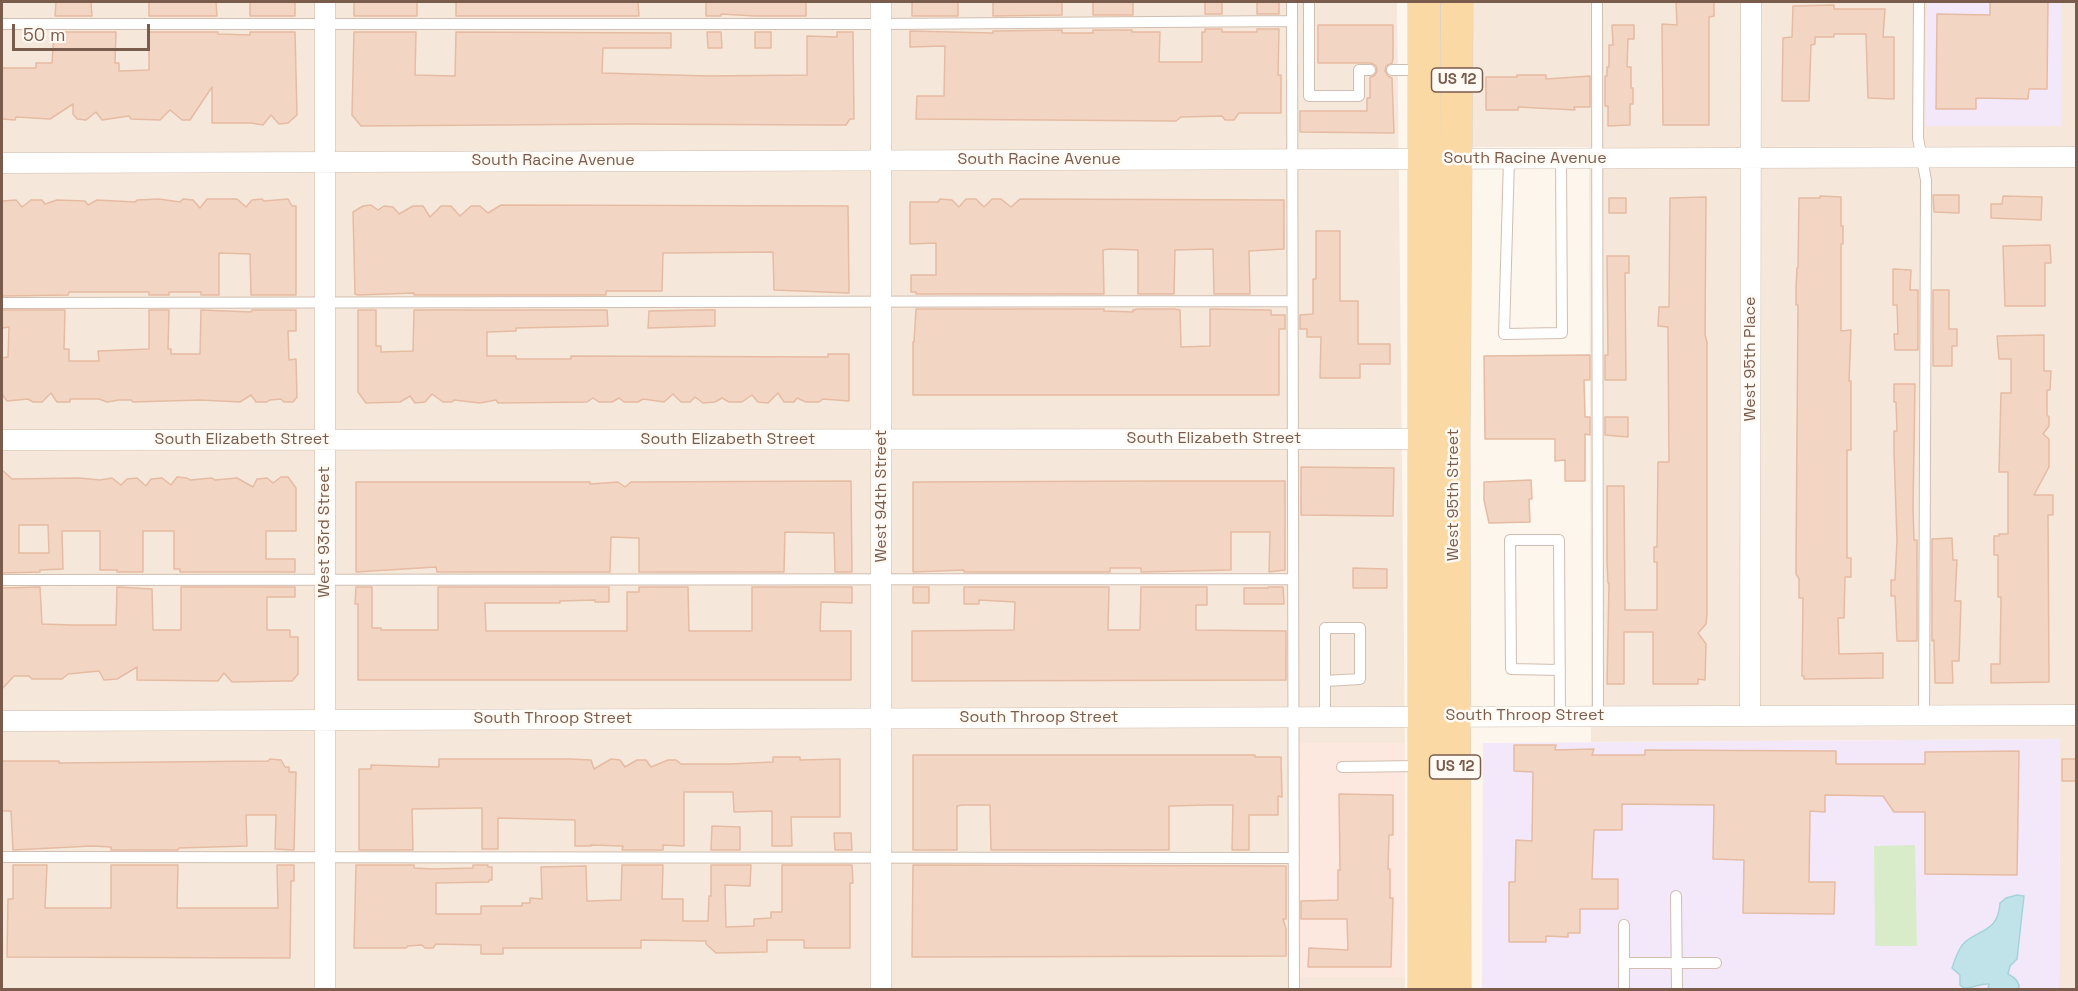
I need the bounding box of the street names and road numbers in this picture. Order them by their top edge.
road number: US 12 [1432,68,1482,92]
street label: South Racine Avenue [1443,149,1607,169]
street label: South Racine Avenue [957,150,1121,170]
street label: South Racine Avenue [471,151,635,171]
street label: West 95th Place [1741,296,1761,422]
street label: South Elizabeth Street [1127,429,1301,449]
street label: West 95th Street [1444,429,1464,561]
street label: South Elizabeth Street [155,430,329,450]
street label: South Elizabeth Street [641,430,815,450]
street label: West 94th Street [872,430,892,562]
street label: West 93rd Street [315,466,335,598]
street label: South Throop Street [1446,706,1604,726]
street label: South Throop Street [960,708,1118,728]
street label: South Throop Street [474,709,632,729]
road number: US 12 [1430,755,1480,779]

